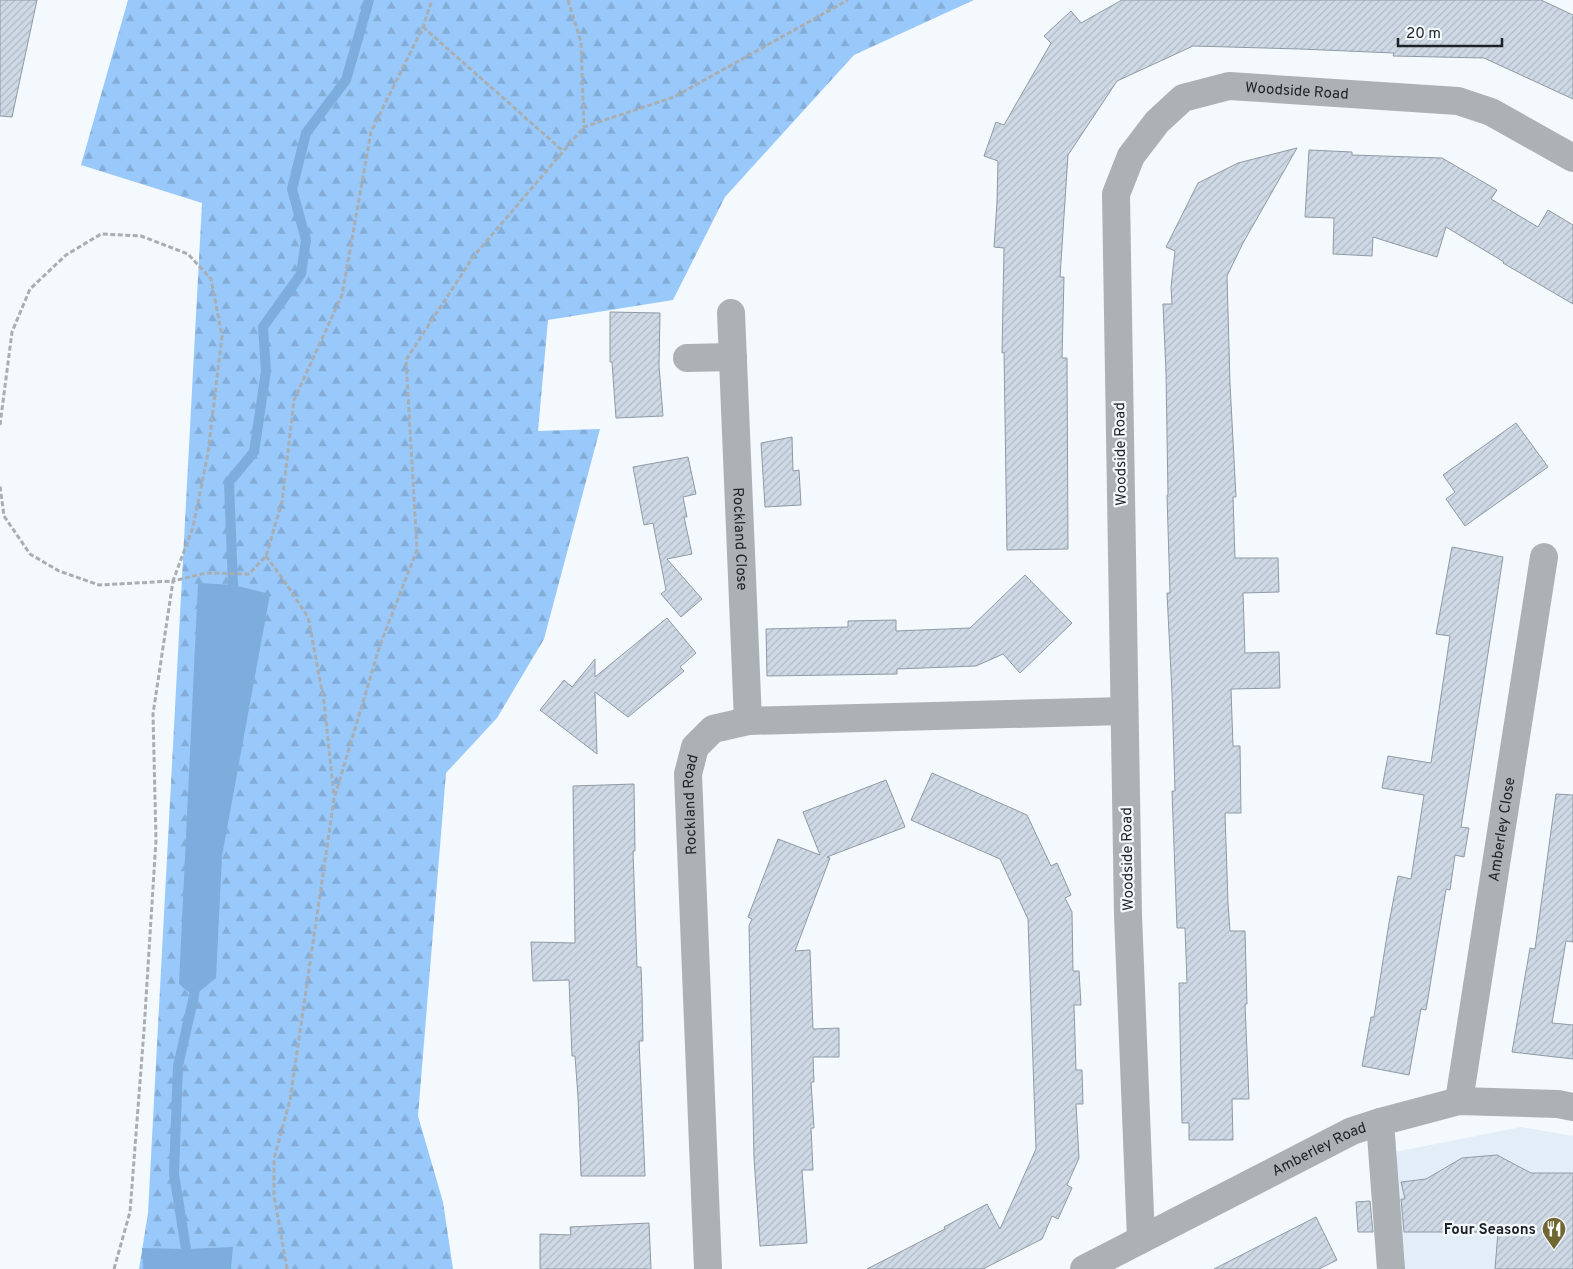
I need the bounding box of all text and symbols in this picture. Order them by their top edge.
scale bar [1398,15,1502,47]
text: 20 m [1406,25,1441,44]
street label: Woodside Road [1244,79,1349,105]
street label: Woodside Road [1111,402,1132,506]
street label: Rockland Close [727,487,751,591]
street label: Rockland Road [680,752,704,855]
street label: Amberley Close [1485,776,1520,883]
street label: Woodside Road [1118,807,1139,911]
street label: Amberley Road [1269,1119,1369,1182]
restaurant icon: Four Seasons [1541,1216,1567,1250]
place label: Four Seasons [1444,1221,1536,1240]

